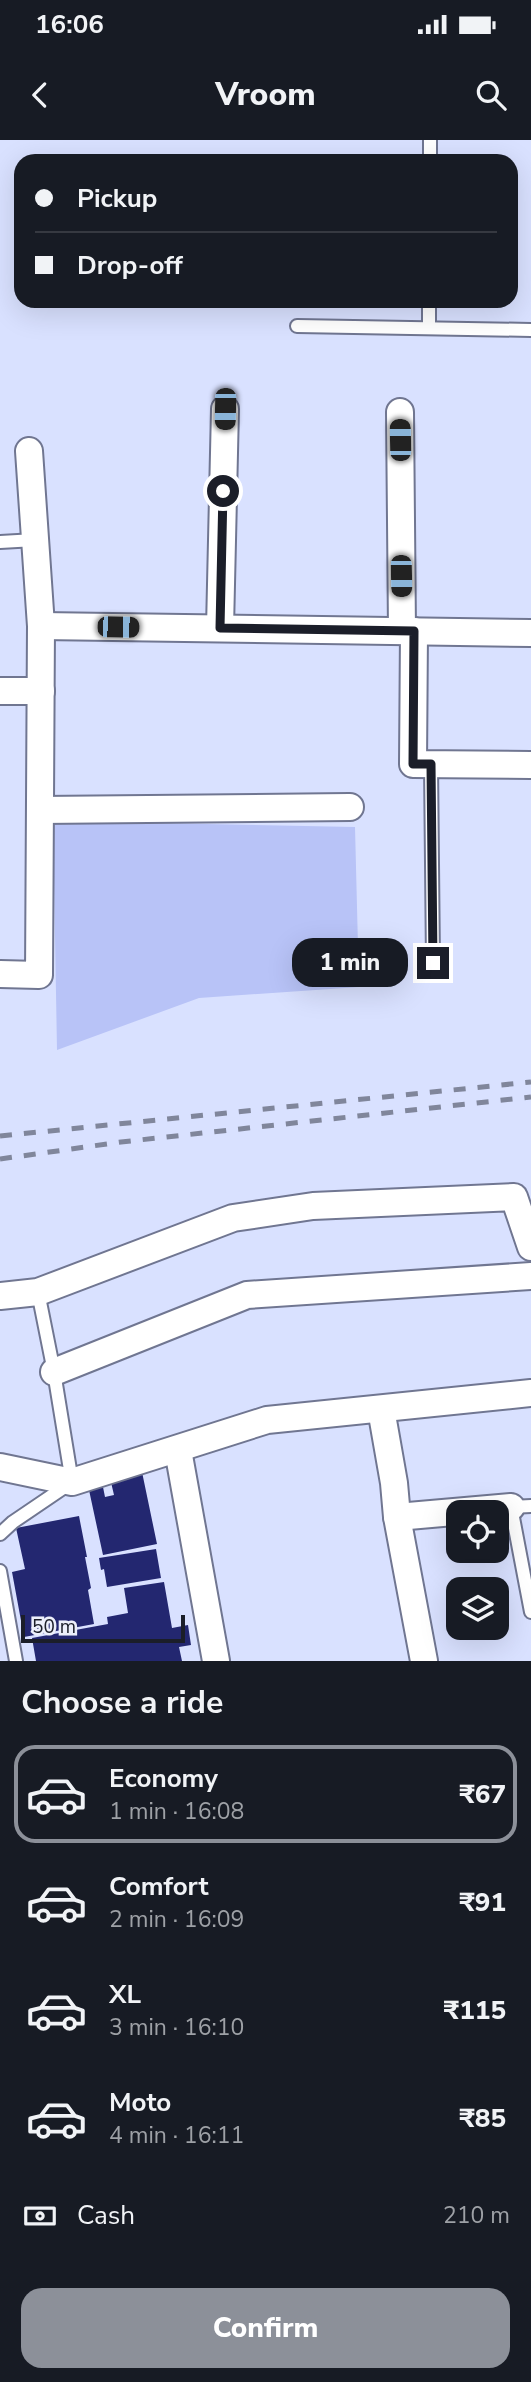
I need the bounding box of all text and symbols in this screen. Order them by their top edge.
text: 16:06 [35,7,104,42]
text: Vroom [215,73,316,116]
icon: back [21,76,59,114]
icon: search [472,76,510,114]
text: Pickup [77,181,157,216]
text: Drop-off [77,248,183,283]
car [215,388,236,430]
car [390,419,411,461]
route start [207,475,239,507]
car [391,555,412,597]
car [97,616,140,638]
callout: 1 min [293,938,408,988]
text: 1 min [320,947,380,978]
route end [417,947,449,979]
map controls [446,1500,509,1640]
button: locate [446,1500,509,1563]
button: layers [446,1577,509,1640]
scale bar [21,1612,186,1644]
text: 50 m [32,1614,76,1640]
text: Choose a ride [21,1681,223,1724]
text: Economy [109,1761,218,1796]
icon: car [25,1763,88,1826]
text: ₹67 [459,1777,506,1812]
text: 1 min · 16:08 [109,1796,244,1827]
text: Comfort [109,1869,209,1904]
icon: car [25,1871,88,1934]
text: ₹91 [459,1885,506,1920]
text: 2 min · 16:09 [109,1904,244,1935]
text: XL [109,1977,141,2012]
icon: car [25,1979,88,2042]
text: ₹115 [444,1993,506,2028]
text: 3 min · 16:10 [109,2012,244,2043]
text: Moto [109,2085,171,2120]
icon: car [25,2087,88,2150]
text: ₹85 [459,2101,506,2136]
text: 4 min · 16:11 [109,2120,244,2151]
icon: cash [21,2197,59,2235]
text: Cash [77,2198,135,2233]
text: 210 m [443,2200,510,2231]
button: Confirm [21,2288,510,2368]

